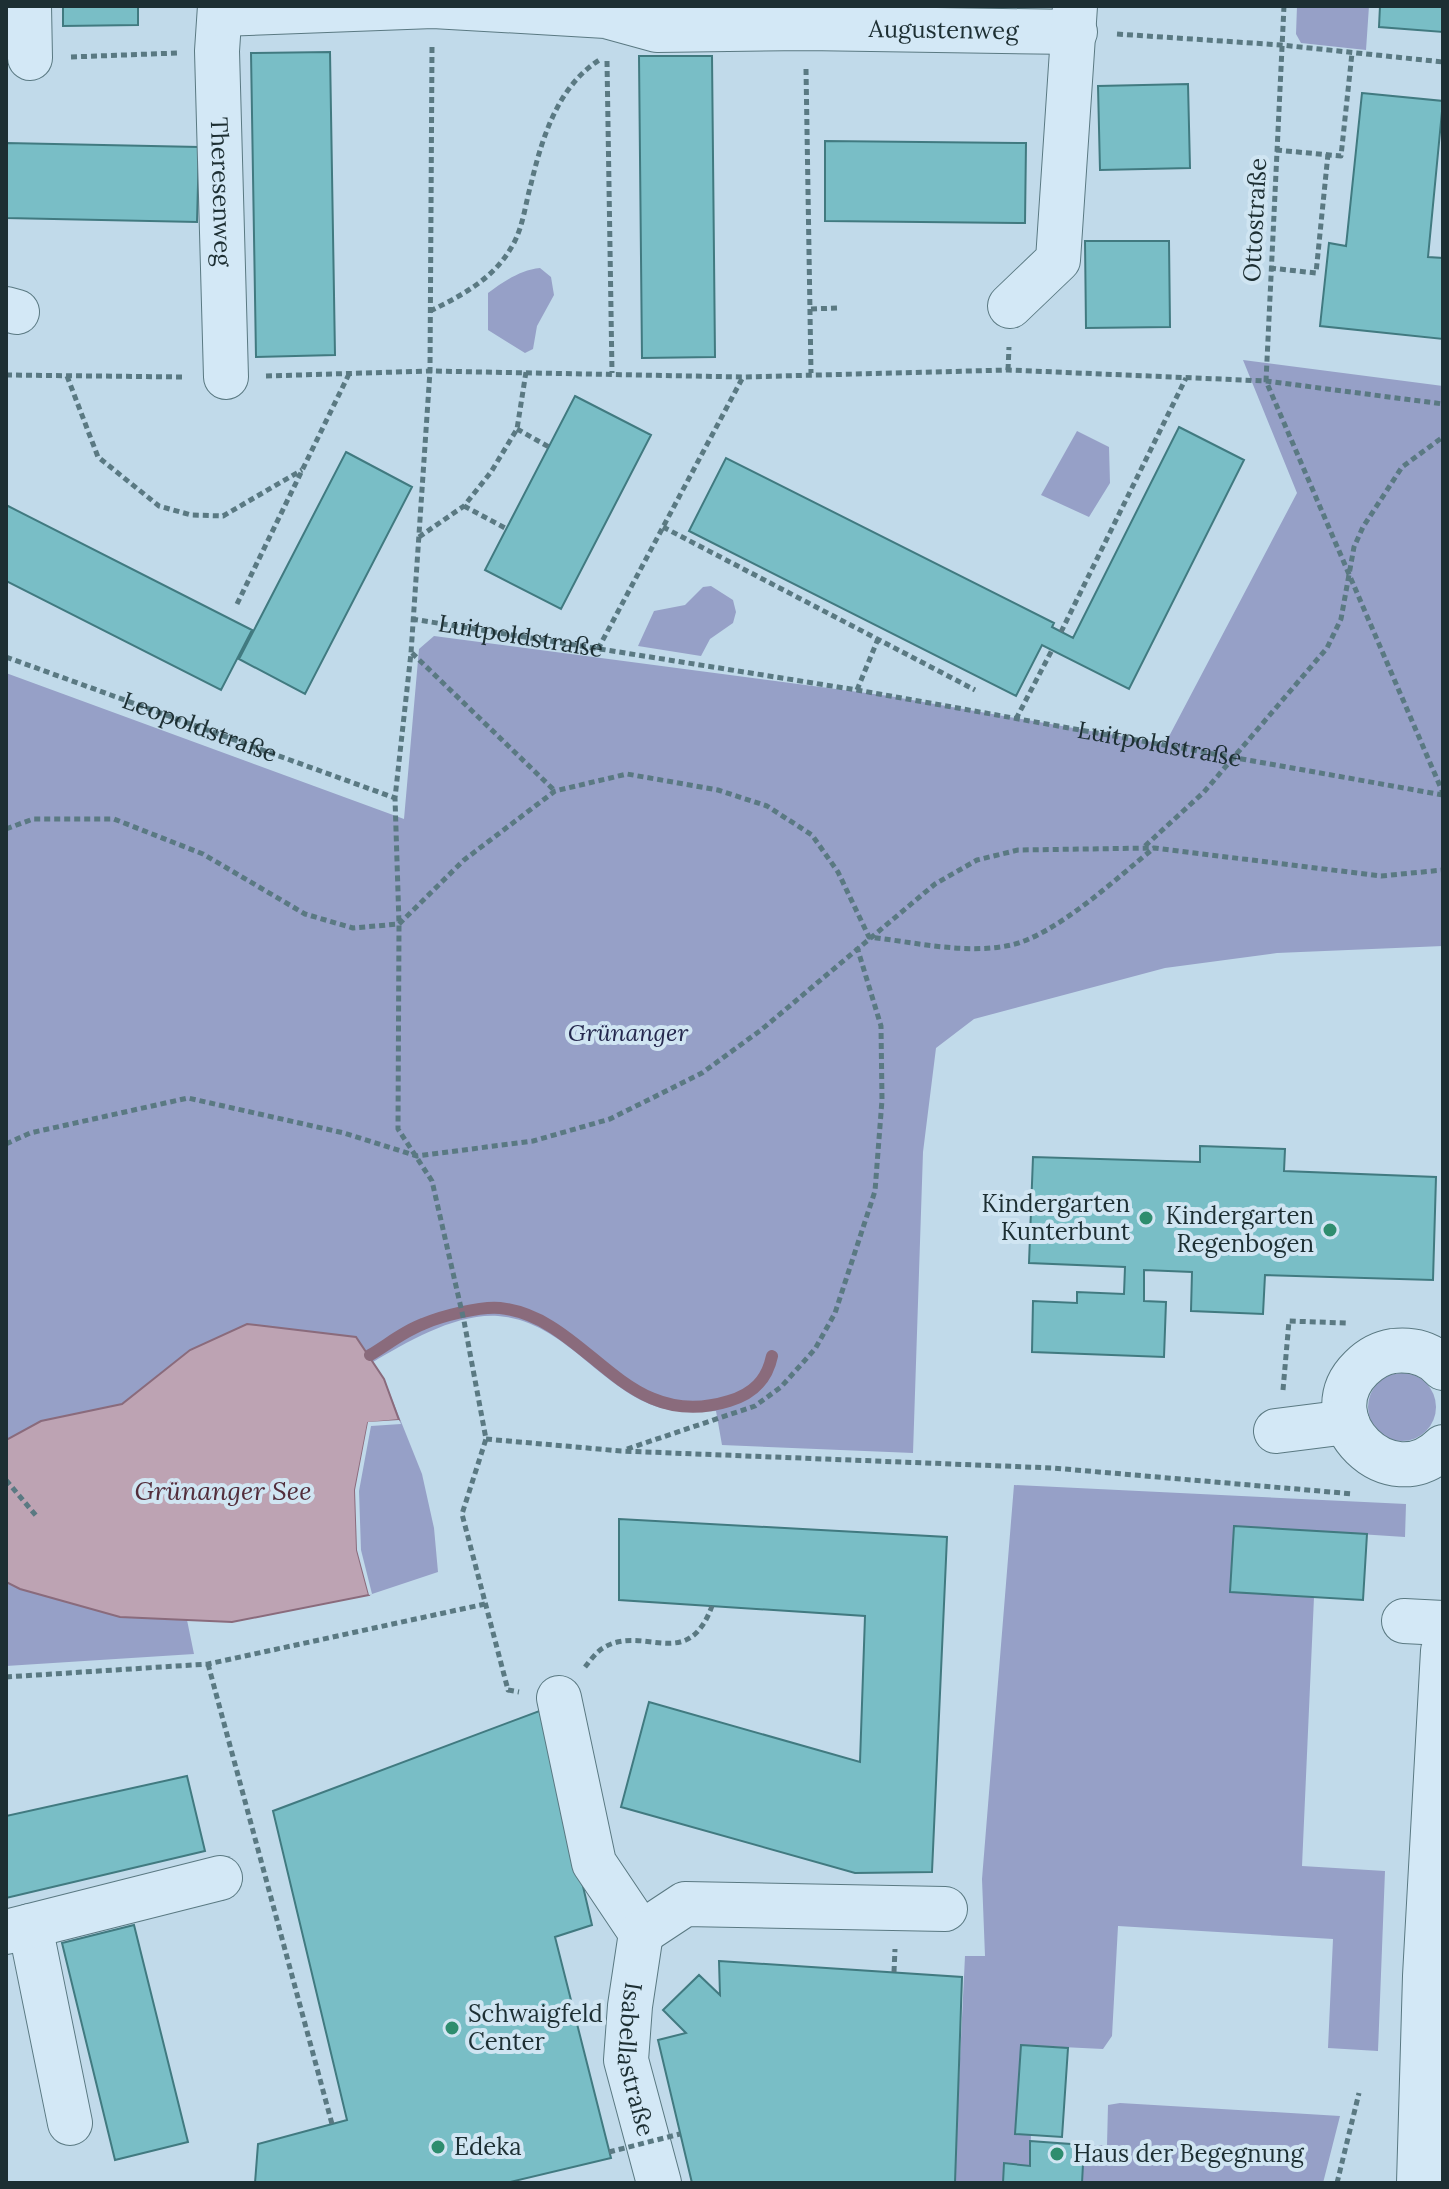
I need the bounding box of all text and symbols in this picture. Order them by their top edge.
street label: Augustenweg [868,13,1020,46]
street label: Theresenweg [204,117,239,268]
street label: Ottostraße [1236,157,1273,283]
street label: Luitpoldstraße [436,607,605,664]
street label: Leopoldstraße [118,684,282,769]
street label: Luitpoldstraße [1075,714,1244,774]
park label: Grünanger [568,1017,688,1048]
place label: Kindergarten Kunterbunt [982,1188,1131,1247]
place label: Kindergarten Regenbogen [1166,1200,1314,1259]
marker: Kindergarten Kunterbunt [1137,1209,1155,1227]
marker: Kindergarten Regenbogen [1321,1221,1339,1239]
water label: Grünanger See [134,1474,312,1507]
street label: Isabellastraße [611,1980,662,2139]
place label: Schwaigfeld Center [468,1998,603,2057]
marker: Schwaigfeld Center [443,2019,461,2037]
place label: Edeka [454,2131,522,2162]
marker: Edeka [429,2138,447,2156]
place label: Haus der Begegnung [1073,2138,1304,2169]
marker: Haus der Begegnung [1048,2145,1066,2163]

